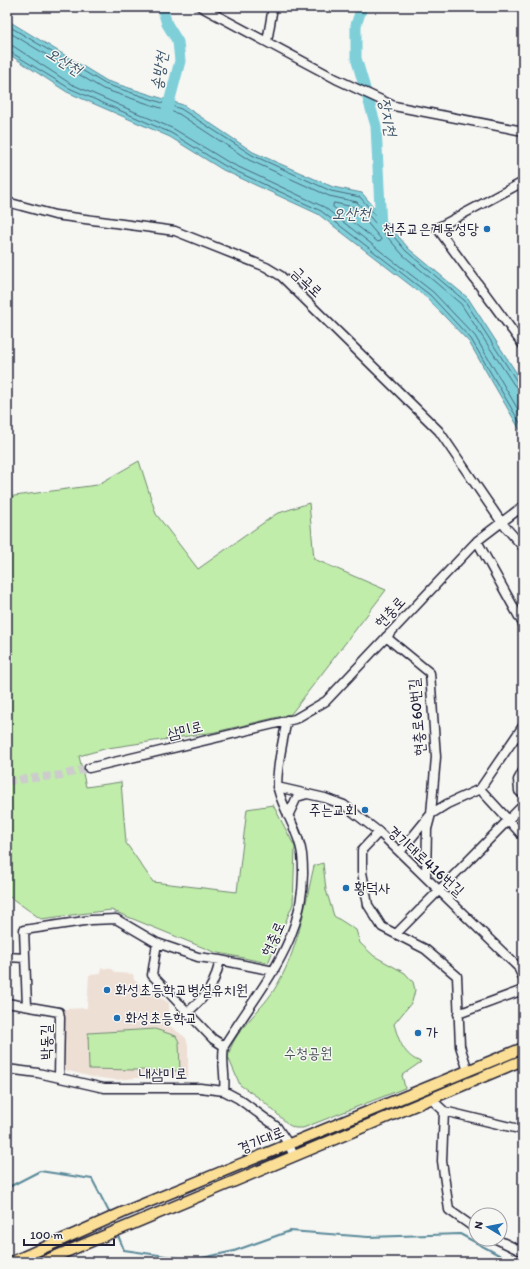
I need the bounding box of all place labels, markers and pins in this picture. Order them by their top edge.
place label: 천주교은계동성당 [382,220,479,238]
marker: 천주교은계동성당 [482,224,492,234]
place label: 주는교회 [309,801,357,819]
marker: 주는교회 [360,805,370,815]
place label: 황덕사 [354,879,390,897]
marker: 황덕사 [341,883,351,893]
place label: 화성초등학교병설유치원 [115,981,248,999]
marker: 화성초등학교병설유치원 [102,985,112,995]
place label: 화성초등학교 [125,1009,197,1027]
marker: 화성초등학교 [112,1013,122,1023]
place label: 가 [426,1024,438,1042]
marker: 가 [413,1028,423,1038]

